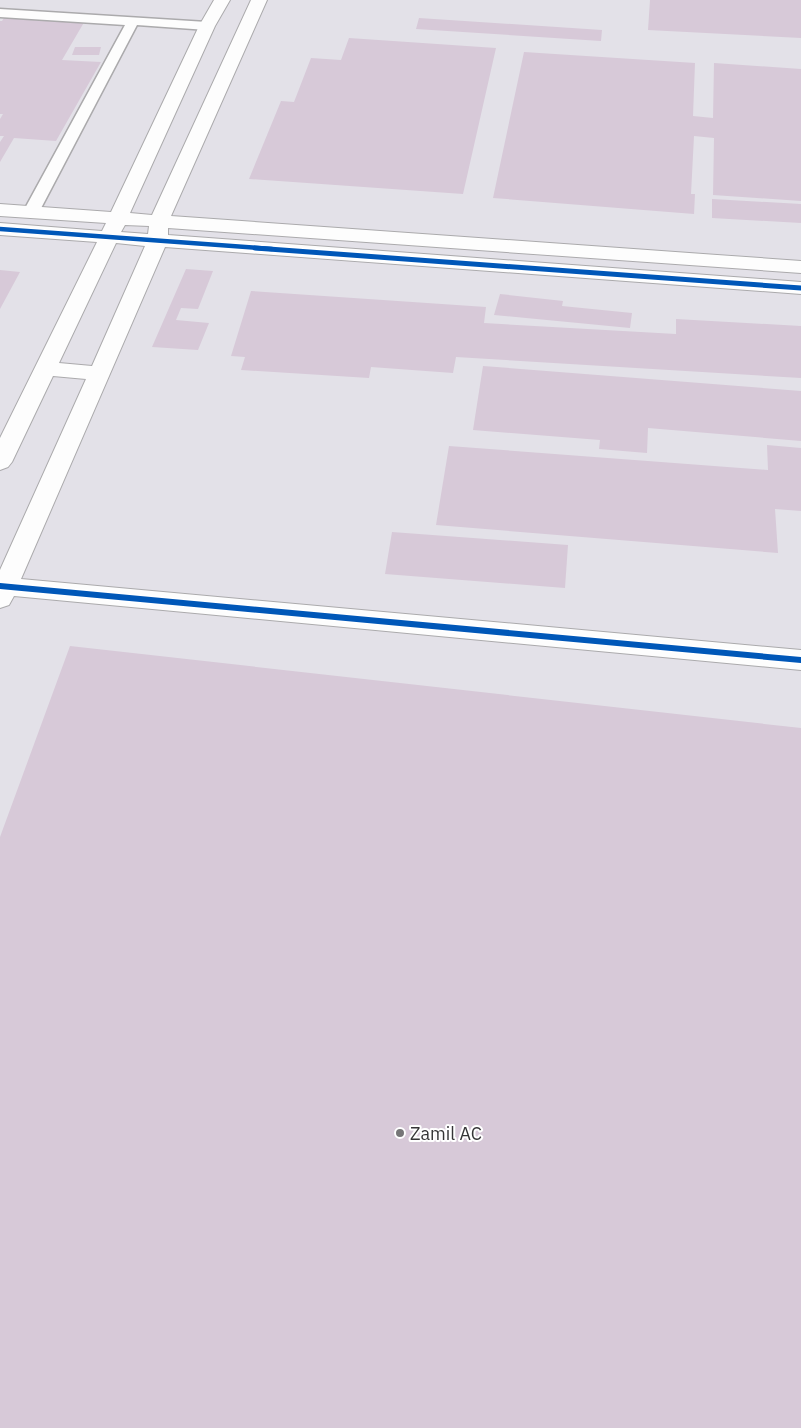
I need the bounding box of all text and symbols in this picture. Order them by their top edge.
place label: Zamil AC [410,1122,482,1145]
marker: Zamil AC [394,1127,406,1139]

